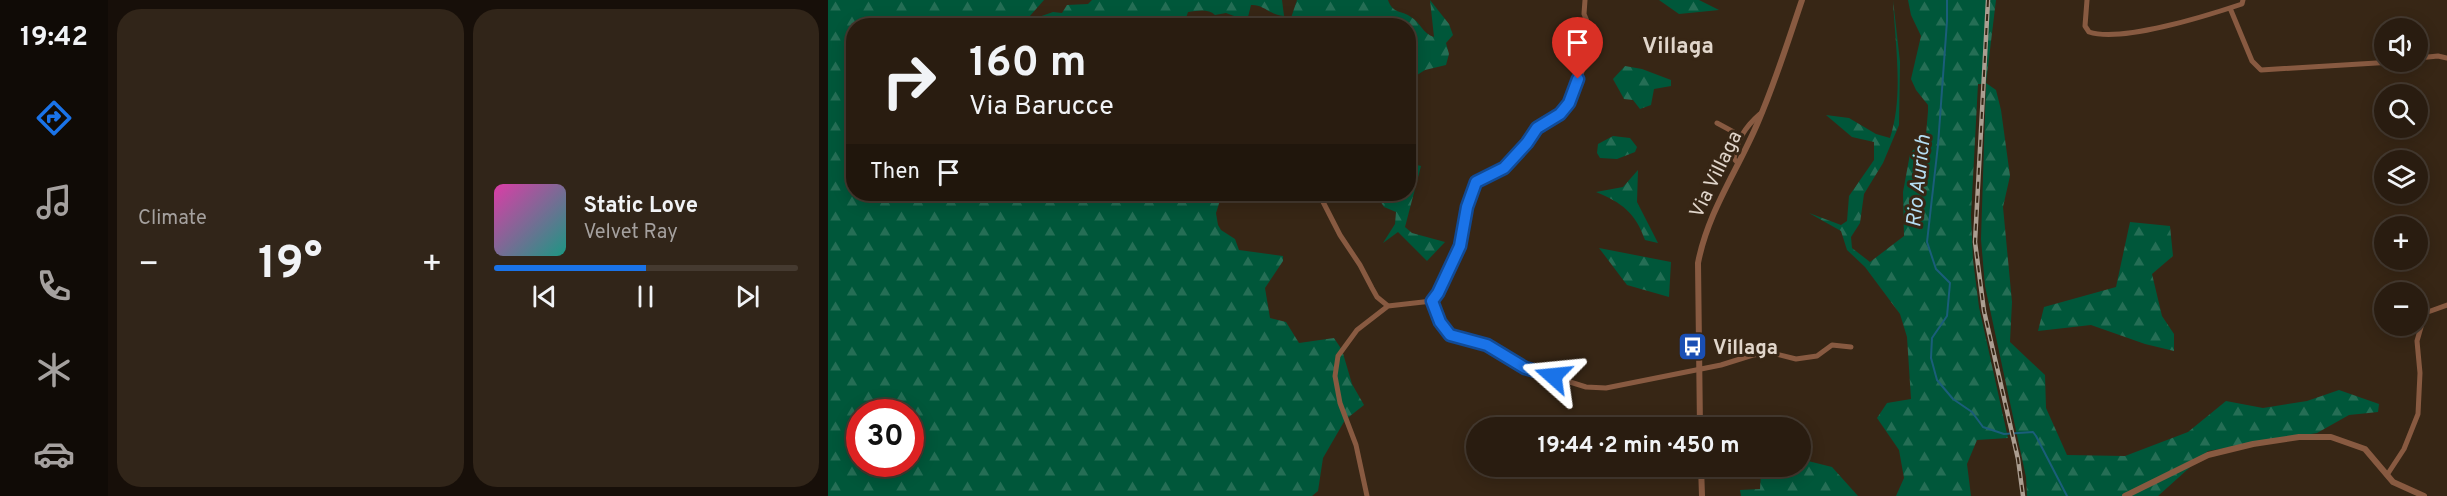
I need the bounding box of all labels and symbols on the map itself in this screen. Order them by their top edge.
pin [1552,17,1603,79]
district label: Villaga [1642,34,1714,61]
street label: Via Villaga [1685,127,1749,223]
water label: Rio Aurich [1901,133,1938,229]
bus stop icon: Villaga [1676,331,1708,363]
place label: Villaga [1713,336,1778,362]
position arrow [1521,344,1585,408]
speed limit sign: 30 [846,399,924,477]

